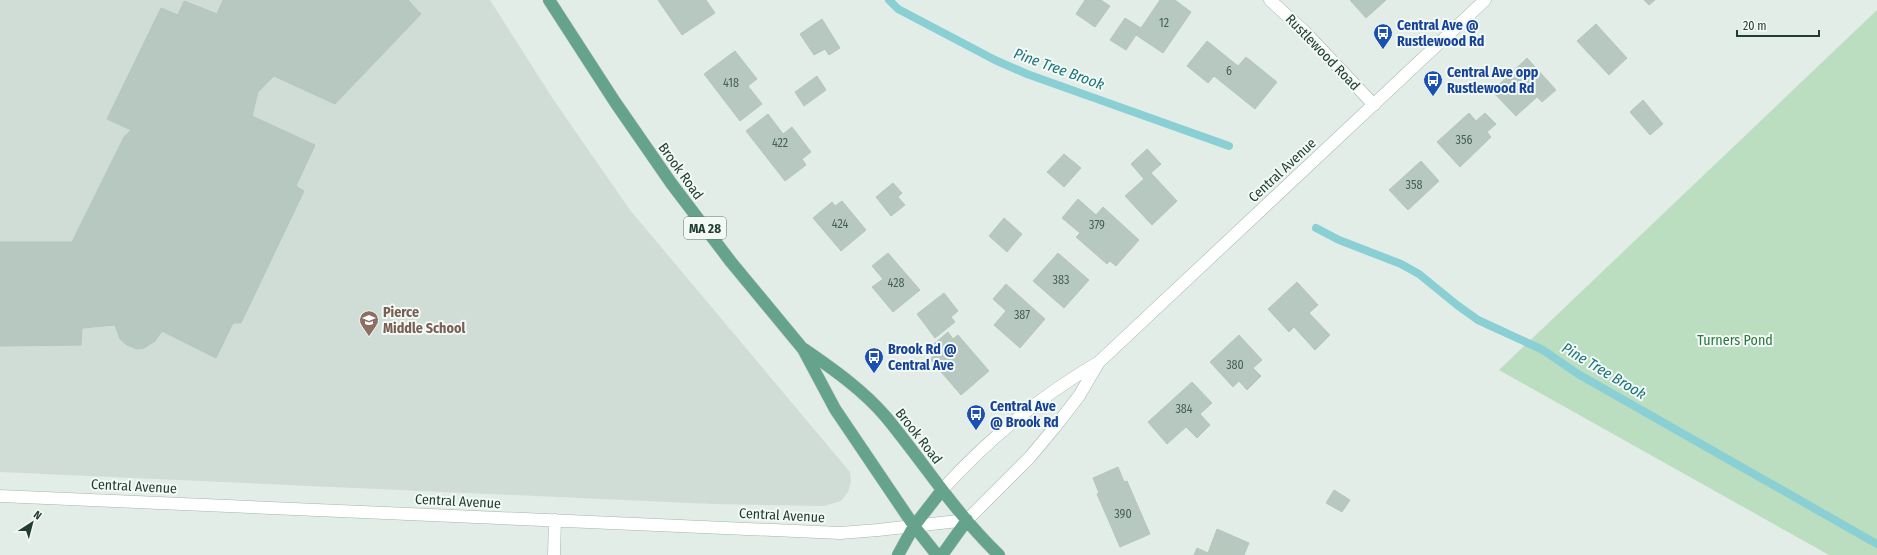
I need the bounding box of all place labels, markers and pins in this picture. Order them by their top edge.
place label: Central Ave @ Rustlewood Rd [1397,17,1484,50]
bus stop icon: Central Ave @ Rustlewood Rd [1372,22,1394,50]
place label: Central Ave opp Rustlewood Rd [1447,64,1539,97]
bus stop icon: Central Ave opp Rustlewood Rd [1422,69,1444,97]
place label: Pierce Middle School [383,304,465,337]
school or university icon: Pierce Middle School [358,309,380,337]
place label: Brook Rd @ Central Ave [888,341,957,374]
bus stop icon: Brook Rd @ Central Ave [863,346,885,374]
place label: Central Ave @ Brook Rd [990,398,1059,431]
bus stop icon: Central Ave @ Brook Rd [965,403,987,431]

